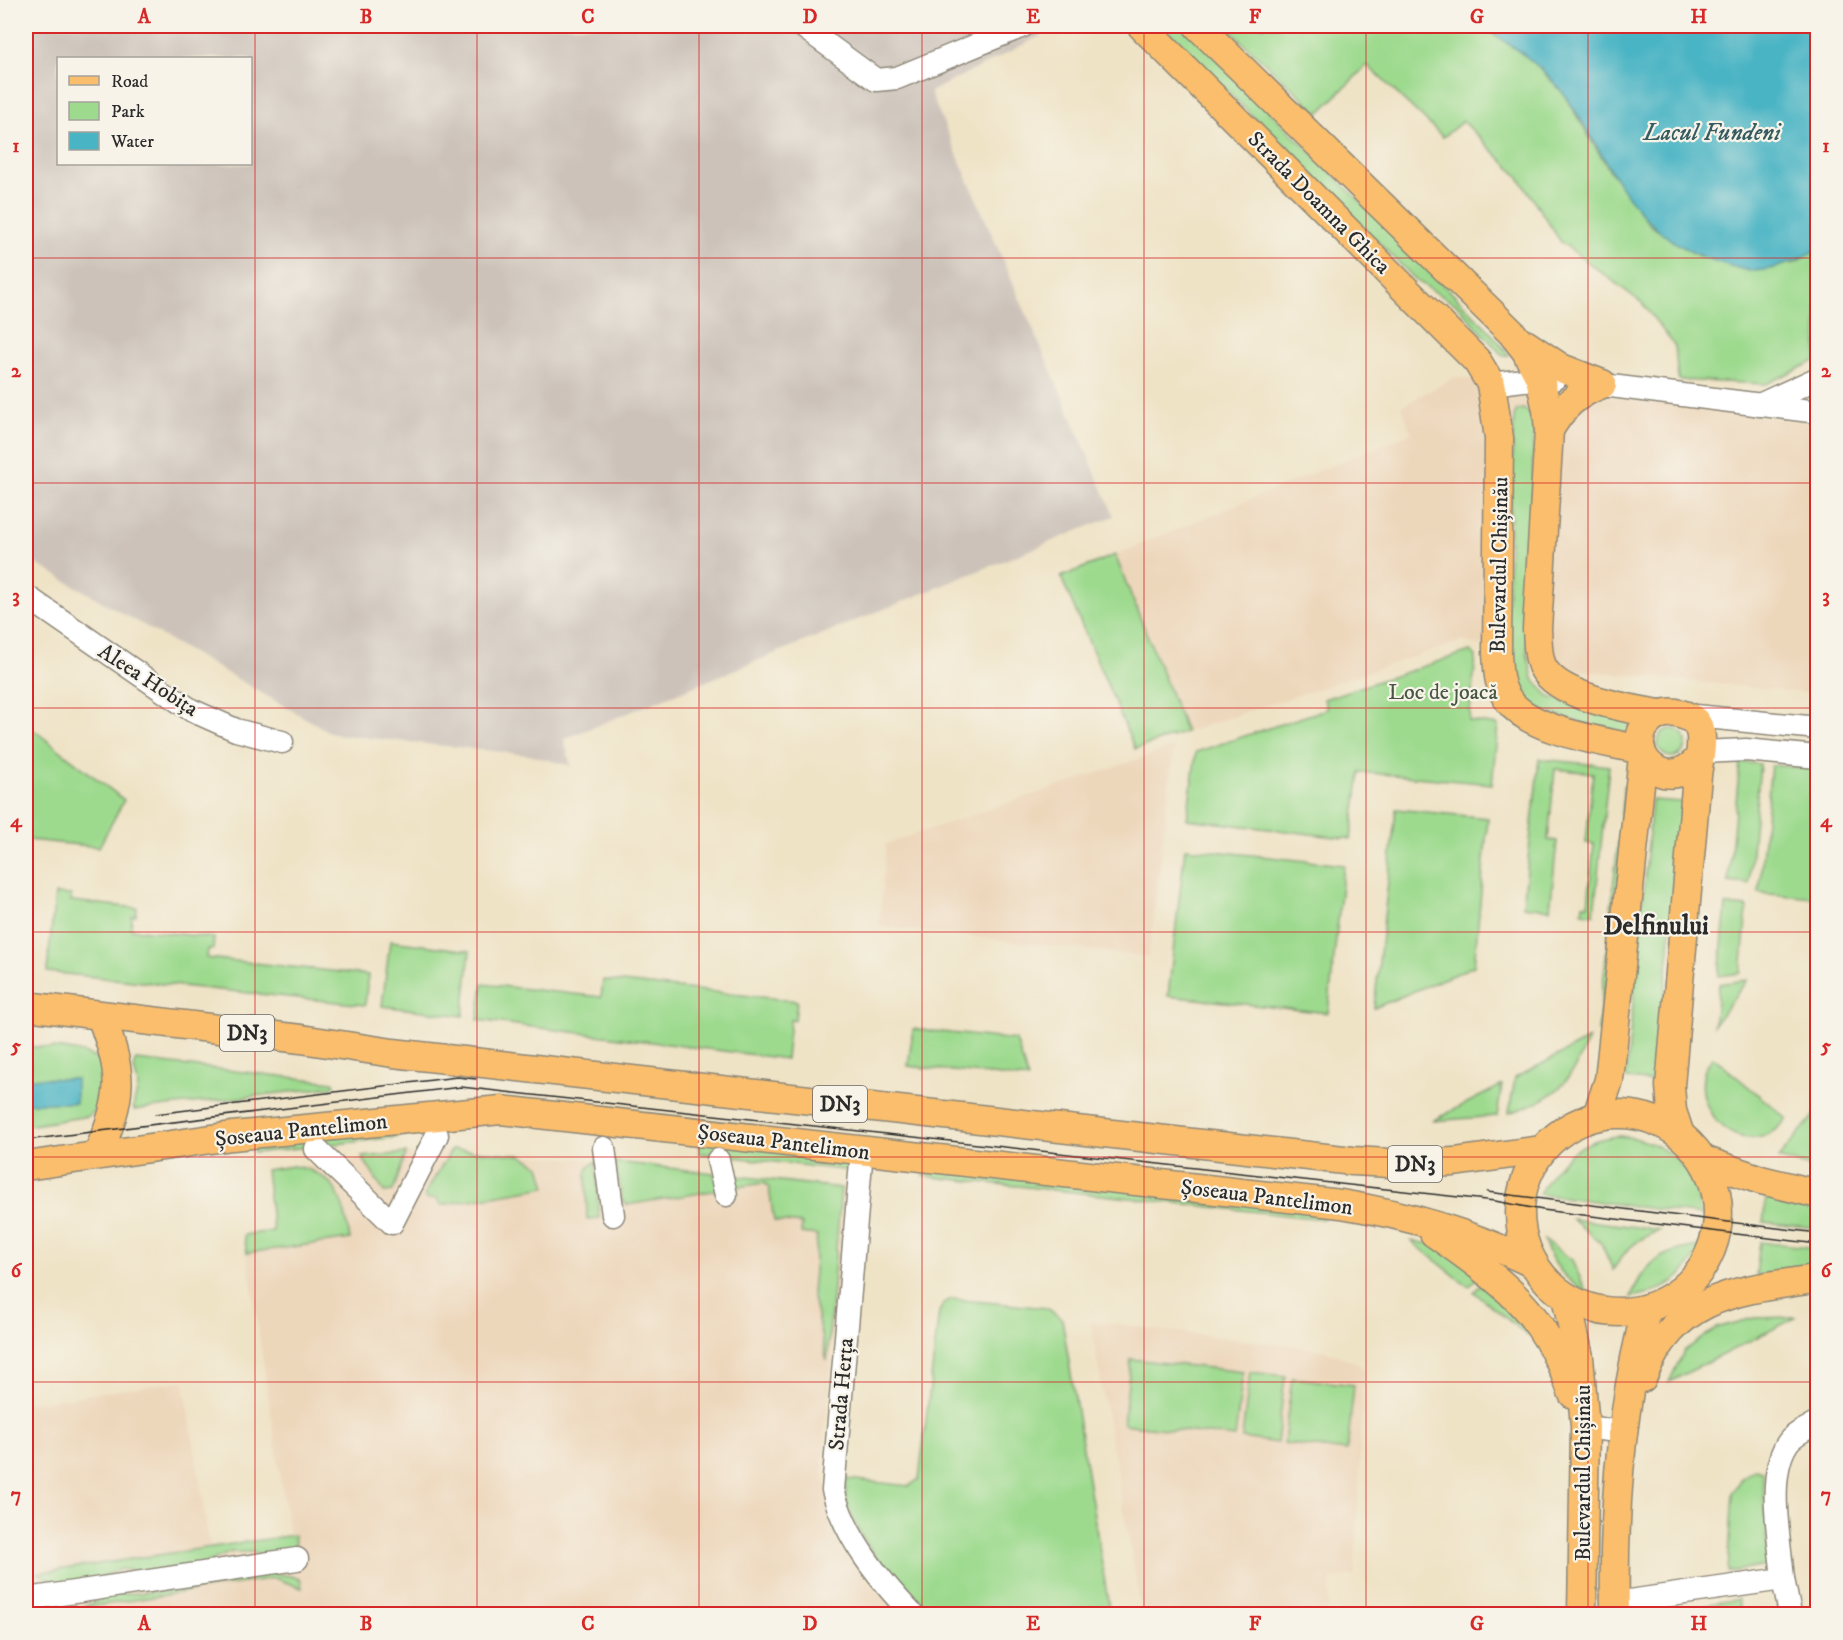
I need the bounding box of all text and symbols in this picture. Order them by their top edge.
text: A [137,5,152,30]
text: B [360,5,372,30]
text: C [581,5,595,30]
text: D [803,5,818,30]
text: E [1026,5,1040,30]
text: F [1249,5,1262,30]
text: G [1470,5,1484,30]
text: H [1691,5,1708,30]
legend [57,57,252,165]
text: Road [111,71,148,93]
text: Park [111,101,145,123]
water label: Lacul Fundeni [1641,118,1782,148]
street label: Strada Doamna Ghica [1242,126,1397,281]
text: Water [110,131,154,153]
text: 1 [12,134,20,159]
text: 1 [1822,134,1830,159]
text: 2 [11,359,22,384]
text: 2 [1821,359,1832,384]
street label: Bulevardul Chișinău [1484,477,1515,654]
text: 3 [12,584,20,609]
text: 3 [1822,584,1830,609]
street label: Aleea Hobița [93,638,204,723]
park label: Loc de joacă [1388,679,1499,706]
text: 4 [10,809,23,834]
text: 4 [1820,809,1833,834]
district label: Delfinului [1603,910,1709,943]
road number: DN3 [220,1015,274,1051]
text: 5 [10,1034,21,1059]
text: 5 [1820,1034,1831,1059]
road number: DN3 [813,1086,867,1122]
street label: Șoseaua Pantelimon [214,1108,389,1153]
street label: Șoseaua Pantelimon [696,1119,872,1167]
road number: DN3 [1388,1146,1442,1182]
street label: Șoseaua Pantelimon [1179,1174,1355,1222]
text: 6 [11,1259,23,1284]
text: 6 [1821,1259,1833,1284]
street label: Strada Herța [823,1336,860,1452]
street label: Bulevardul Chișinău [1570,1385,1597,1561]
text: 7 [11,1483,21,1508]
text: 7 [1821,1483,1831,1508]
text: A [137,1612,152,1637]
text: B [360,1612,372,1637]
text: C [581,1612,595,1637]
text: D [803,1612,818,1637]
text: E [1026,1612,1040,1637]
text: F [1249,1612,1262,1637]
text: G [1470,1612,1484,1637]
text: H [1691,1612,1708,1637]

